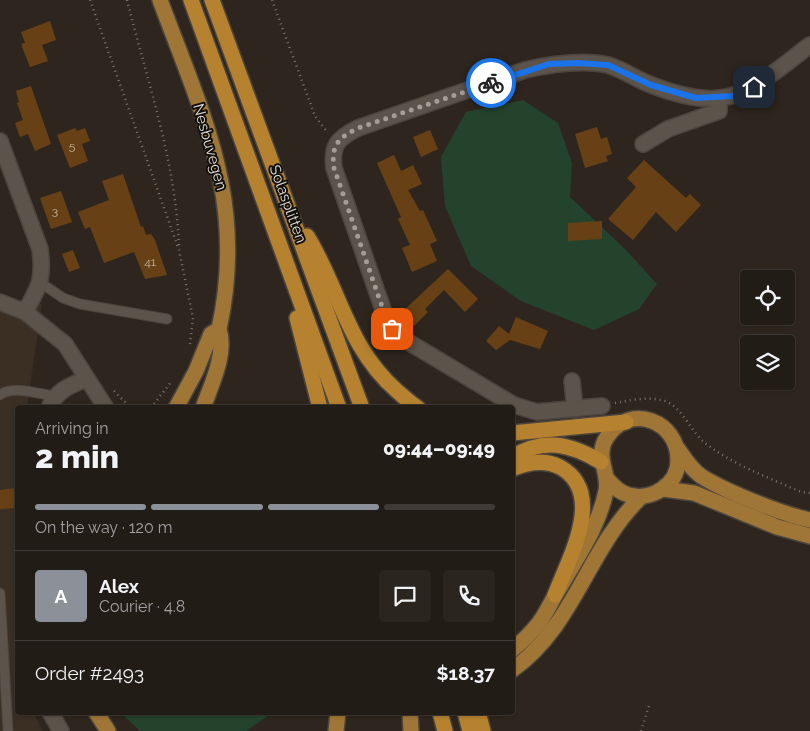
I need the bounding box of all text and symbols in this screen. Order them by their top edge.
courier [466,58,516,108]
pin [733,66,775,108]
icon: bike [477,69,505,97]
icon: home [740,73,768,101]
street label: Nesbuvegen [189,102,231,192]
house number: 5 [69,139,76,153]
street label: Solasplitten [266,163,310,245]
house number: 3 [52,204,58,218]
house number: 41 [144,255,156,269]
map controls [740,270,795,390]
button: locate [740,270,795,325]
pin [371,308,413,350]
icon: bag [378,315,406,343]
button: layers [740,335,795,390]
text: Arriving in [35,419,109,438]
text: 09:44–09:49 [383,437,495,459]
text: 2 min [35,438,119,475]
text: On the way · 120 m [35,518,173,537]
button: chat [379,570,431,622]
button: phone [443,570,495,622]
text: Alex [99,575,139,597]
text: A [55,585,67,607]
text: Courier · 4.8 [99,597,185,616]
text: Order #2493 [35,662,144,684]
text: $18.37 [437,662,495,684]

